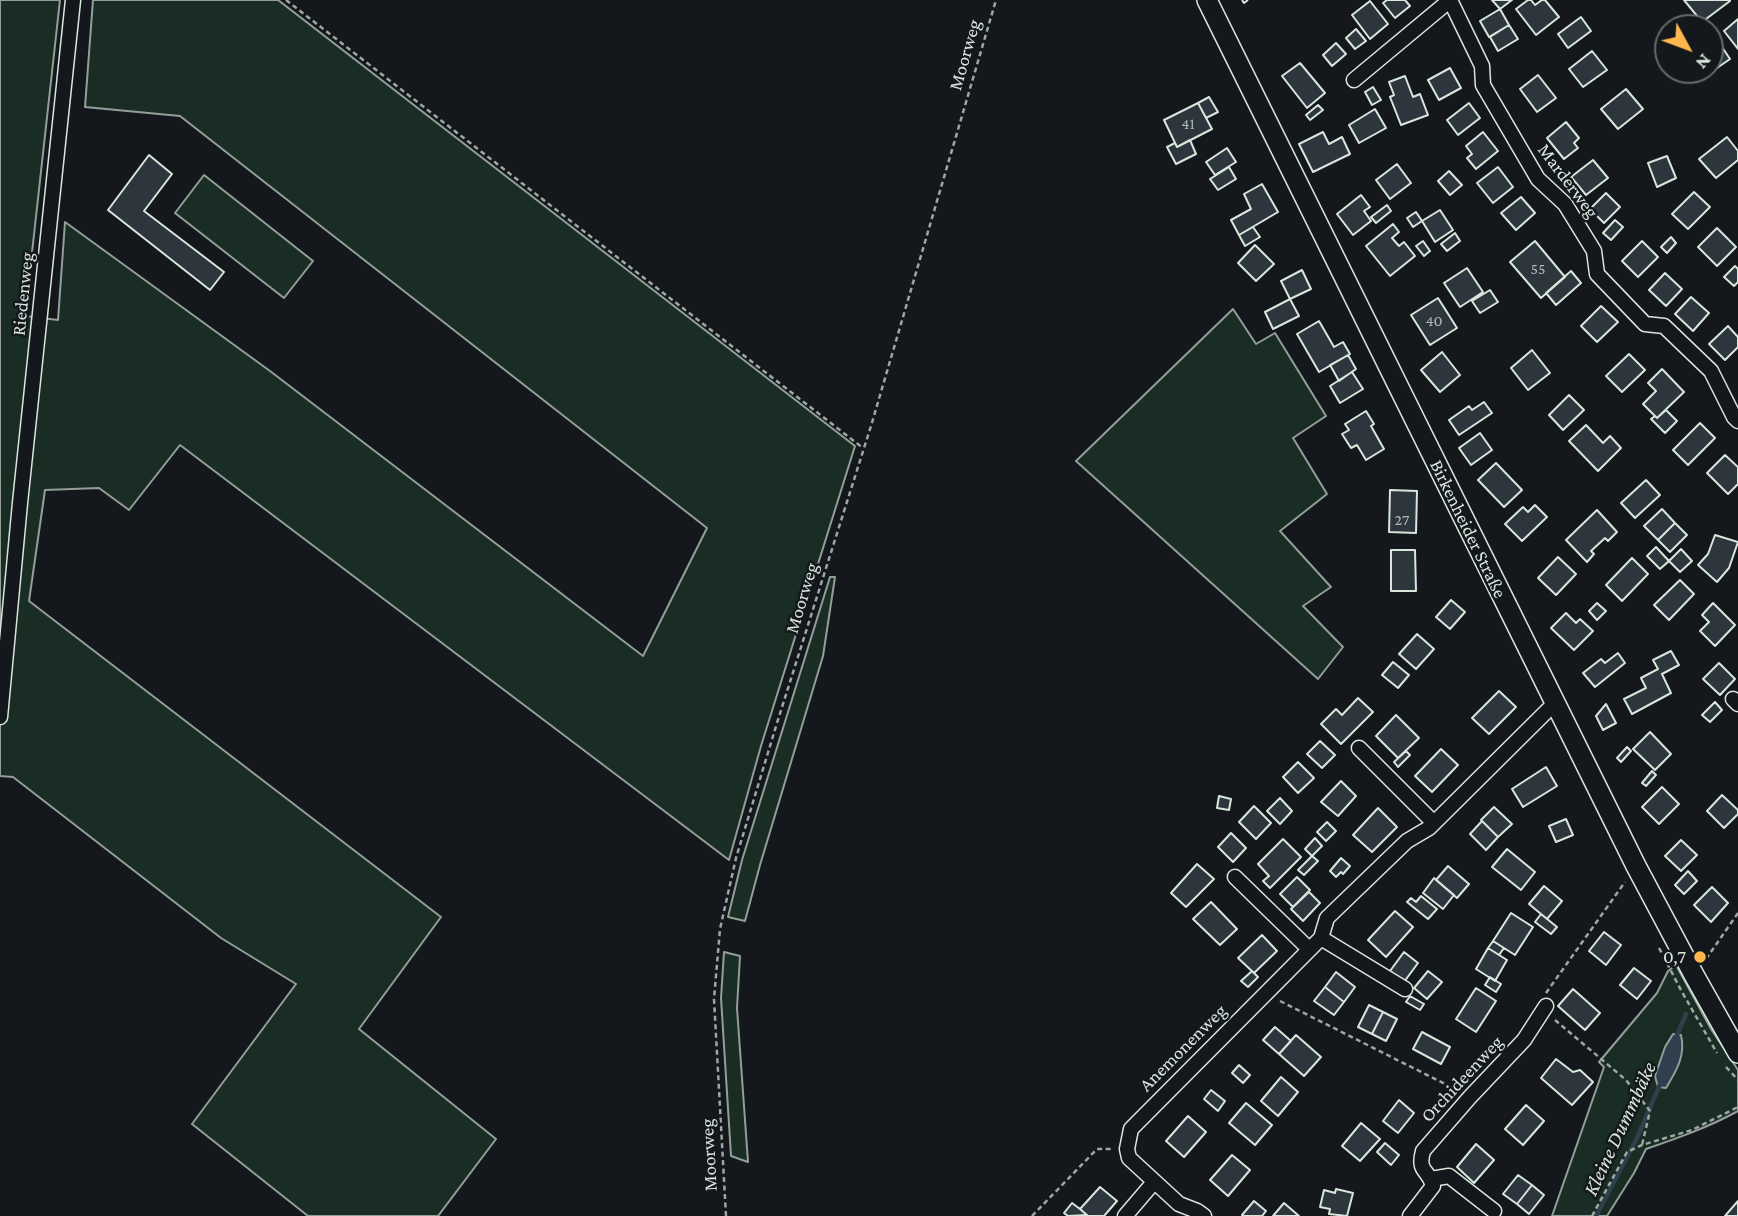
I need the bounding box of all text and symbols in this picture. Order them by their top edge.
north arrow [1654,14,1724,84]
street label: Moorweg [944,17,986,93]
text: N [1692,50,1716,74]
house number: 41 [1181,114,1195,134]
street label: Marderweg [1533,139,1603,223]
street label: Riedenweg [7,251,39,337]
house number: 55 [1531,259,1545,279]
house number: 40 [1425,311,1443,331]
street label: Birkenheider Straße [1425,456,1511,602]
house number: 27 [1395,510,1409,530]
street label: Moorweg [780,560,824,636]
place label: 0,7 [1663,946,1686,968]
marker: 0,7 [1692,949,1708,965]
street label: Anemonenweg [1135,1000,1231,1096]
street label: Orchideenweg [1416,1031,1508,1127]
water label: Kleine Dummbäke [1578,1058,1662,1200]
street label: Moorweg [696,1118,722,1192]

